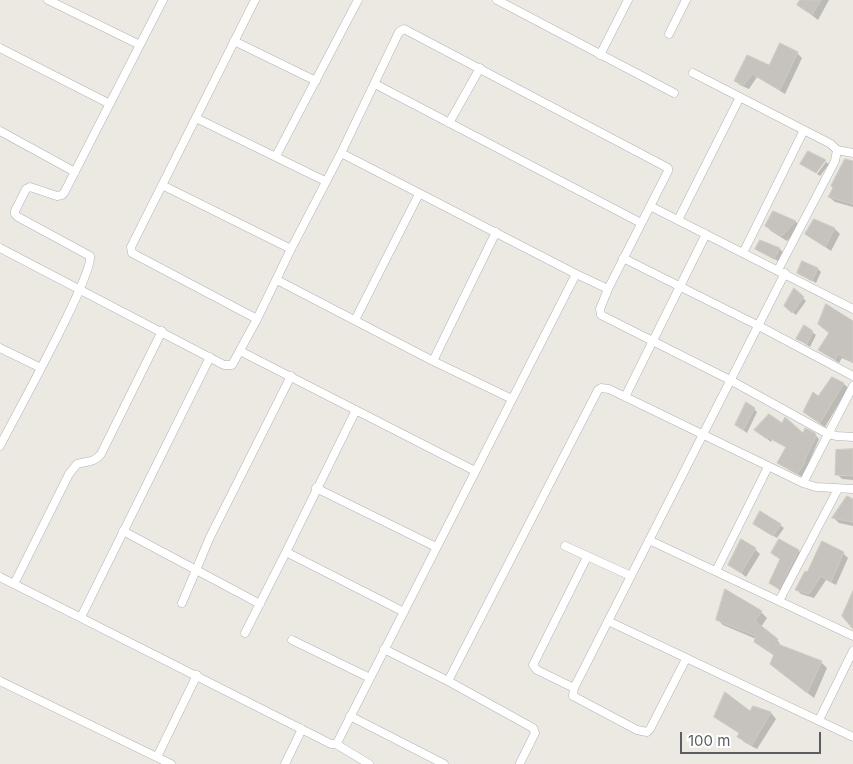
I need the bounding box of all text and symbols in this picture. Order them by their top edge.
scale bar [683,722,824,754]
text: 100 m [688,731,730,750]

